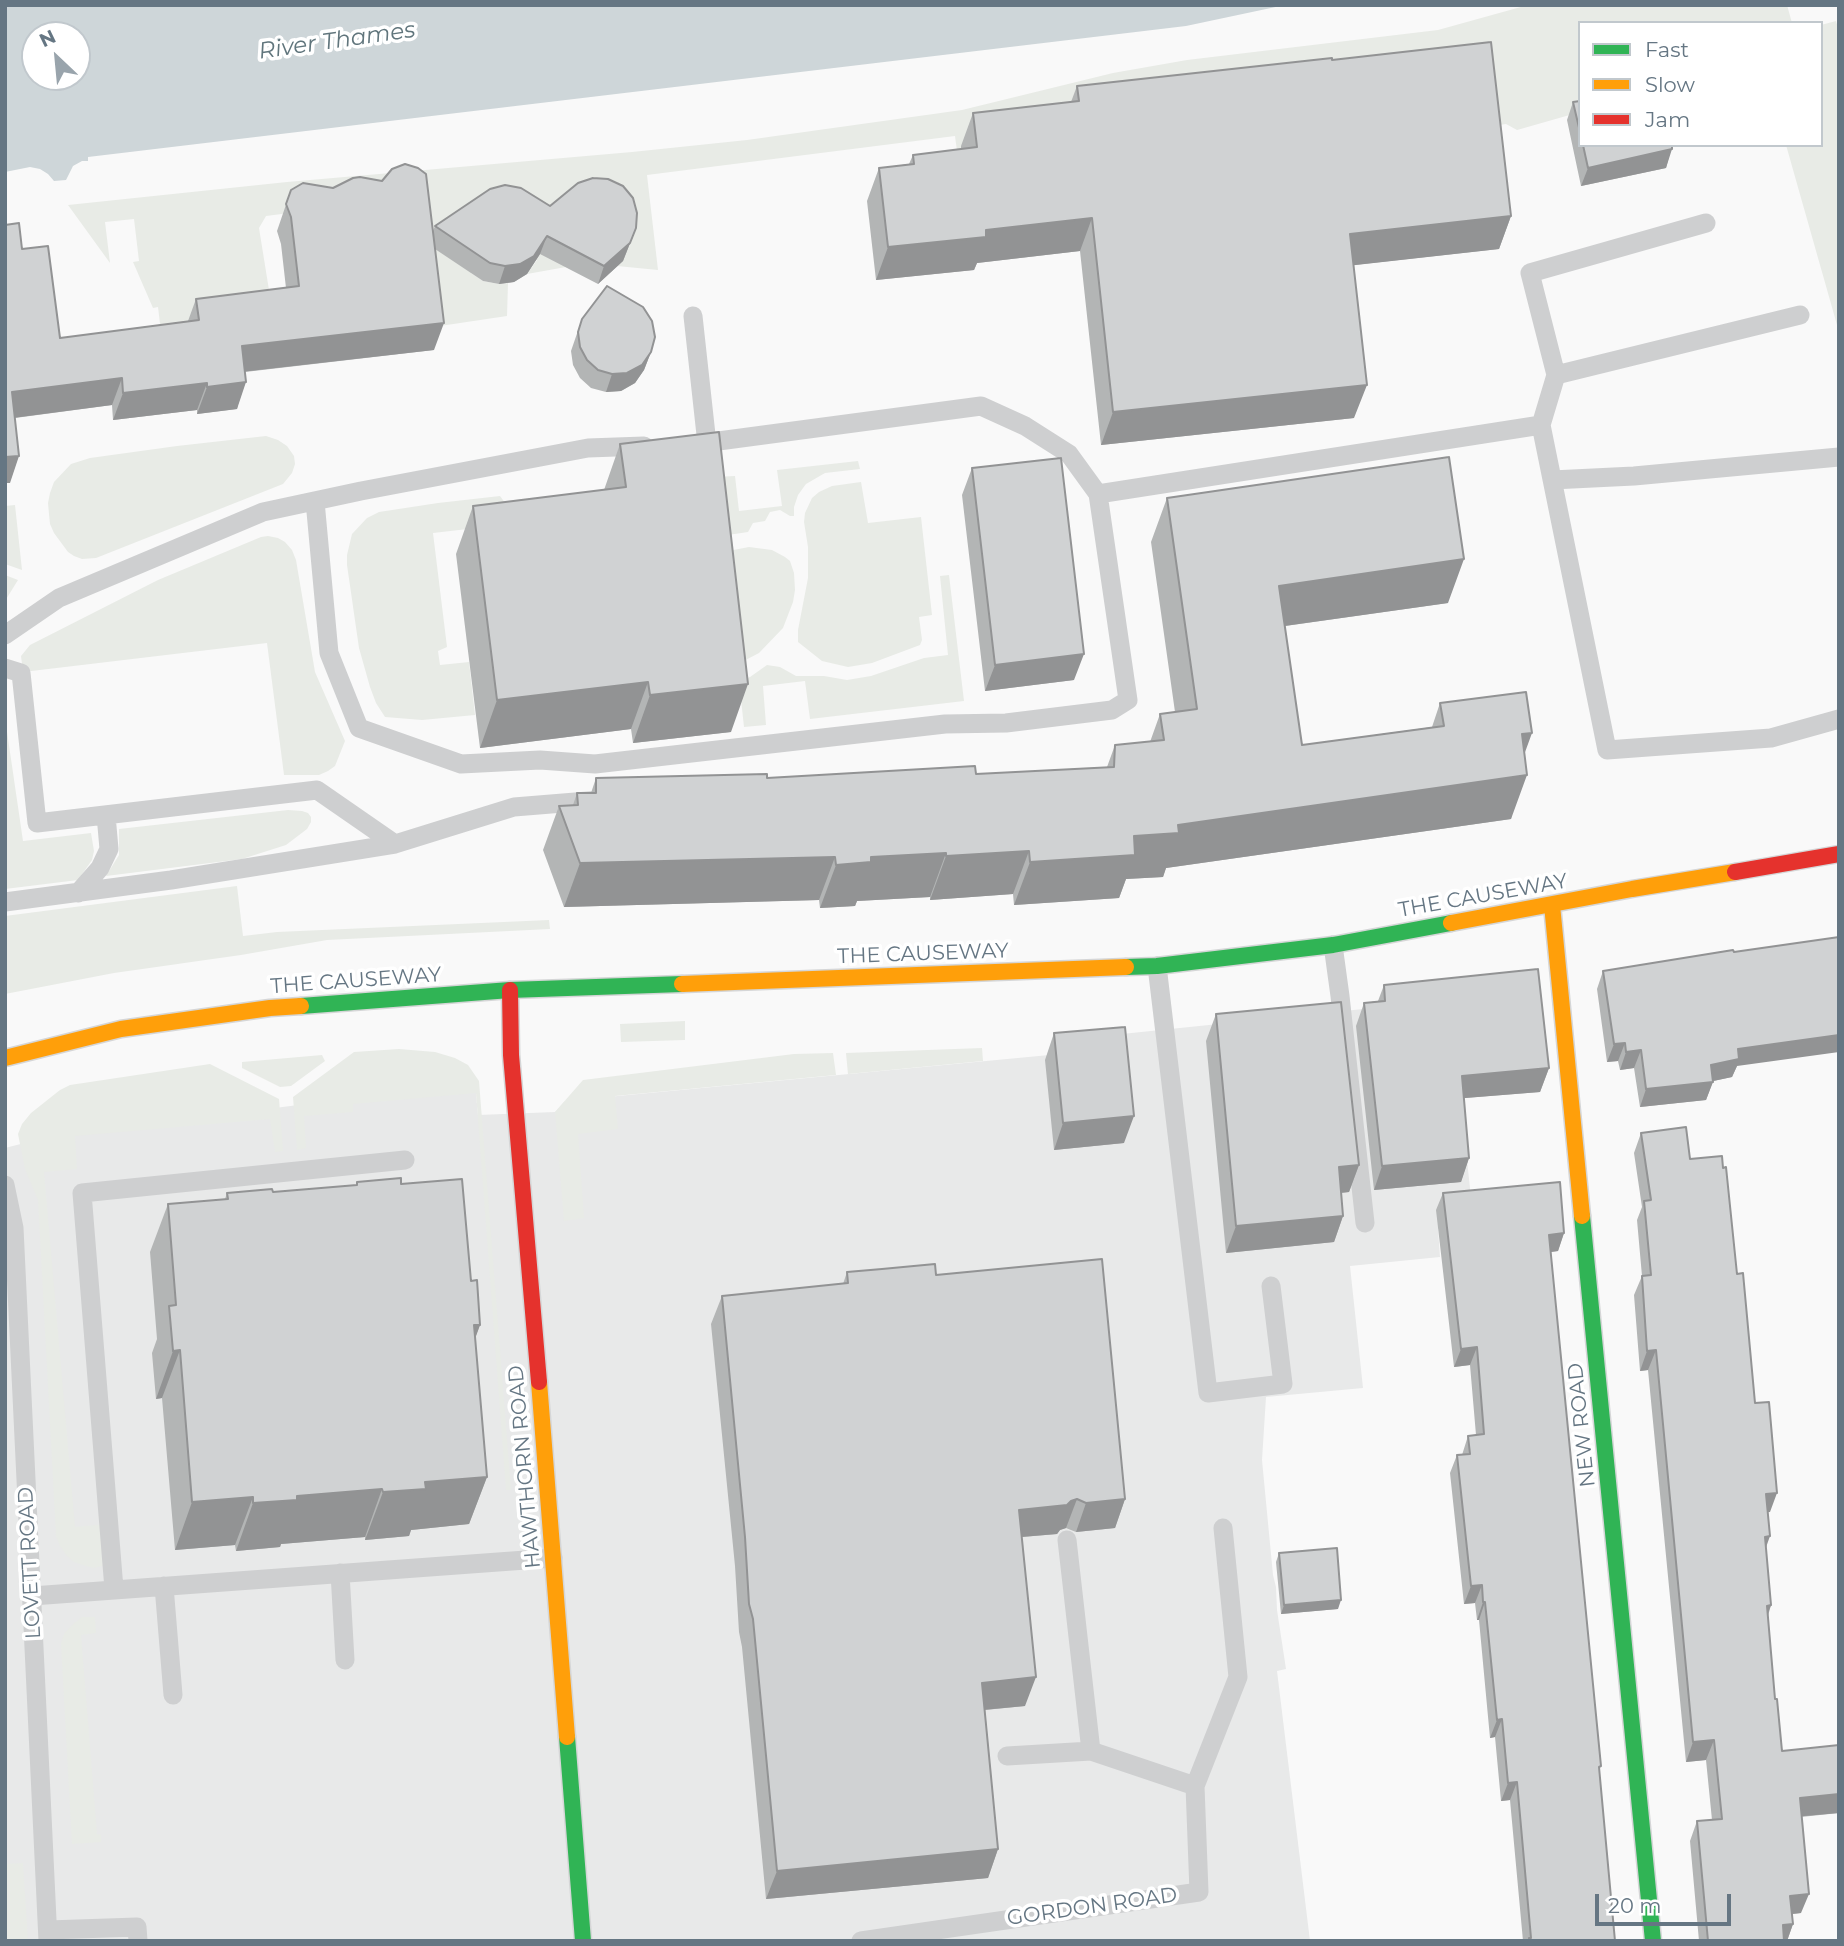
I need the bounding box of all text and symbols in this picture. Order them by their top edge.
water label: River Thames [257,16,417,66]
north arrow [21,21,91,91]
legend [1578,21,1823,147]
text: N [36,25,59,52]
text: Fast [1645,37,1689,62]
text: Slow [1645,72,1695,97]
text: Jam [1645,107,1690,132]
street label: THE CAUSEWAY [1396,869,1570,923]
street label: THE CAUSEWAY [837,938,1009,970]
street label: THE CAUSEWAY [270,962,442,1000]
street label: NEW ROAD [1563,1362,1601,1488]
street label: HAWTHORN ROAD [504,1364,546,1570]
street label: LOVETT ROAD [13,1486,47,1640]
scale bar [1599,1880,1736,1924]
street label: GORDON ROAD [1005,1883,1179,1931]
text: 20 m [1608,1893,1662,1918]

